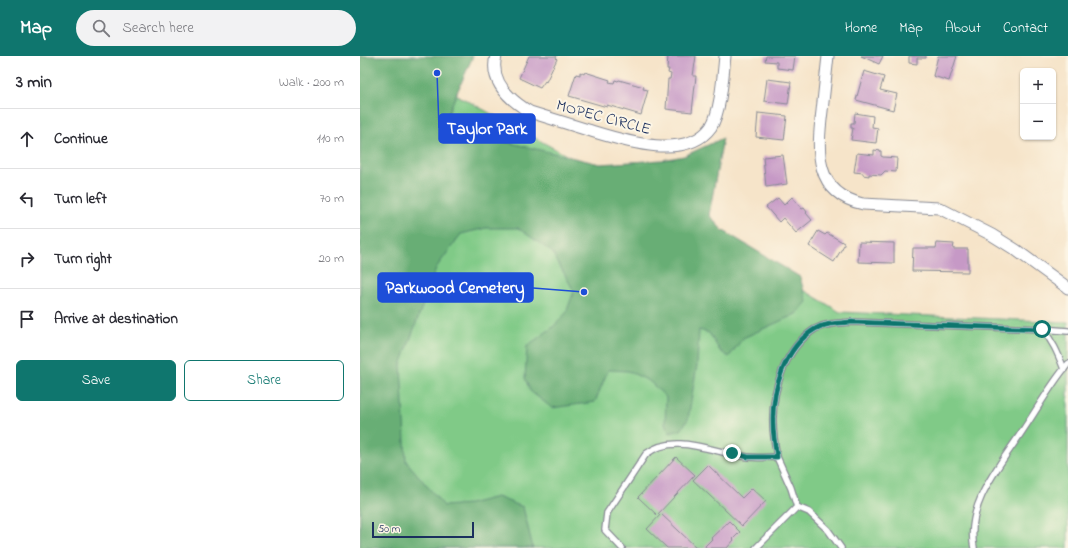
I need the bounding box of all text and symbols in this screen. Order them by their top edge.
search box [76,10,356,46]
text: Map [20,15,52,42]
icon: search [90,17,112,39]
text: Search here [122,17,194,39]
text: Home [845,18,877,39]
text: Map [899,18,923,39]
text: About [945,18,981,39]
text: Contact [1003,18,1048,39]
map controls [1020,68,1056,140]
button: + [1020,68,1056,104]
text: 3 min [16,70,52,95]
text: Walk · 200 m [279,73,344,92]
street label: MOPEC CIRCLE [554,94,653,142]
button: − [1020,104,1056,140]
callout: Taylor Park [439,114,535,143]
text: Taylor Park [447,117,528,144]
icon: ahead [16,128,38,150]
text: Continue [54,128,108,150]
text: 110 m [317,129,344,148]
icon: left [16,188,38,210]
text: Turn left [54,188,107,210]
text: 70 m [320,189,344,208]
icon: right [16,248,38,270]
text: Turn right [54,248,112,270]
text: 20 m [319,249,344,268]
callout: Parkwood Cemetery [378,273,533,302]
text: Parkwood Cemetery [386,276,525,303]
icon: arrive [16,308,38,330]
text: Arrive at destination [54,308,178,330]
route start [1033,320,1051,338]
button: Save [16,360,176,401]
button: Share [184,360,344,401]
route end [723,444,741,462]
scale bar [372,520,474,539]
text: 50 m [378,521,400,537]

